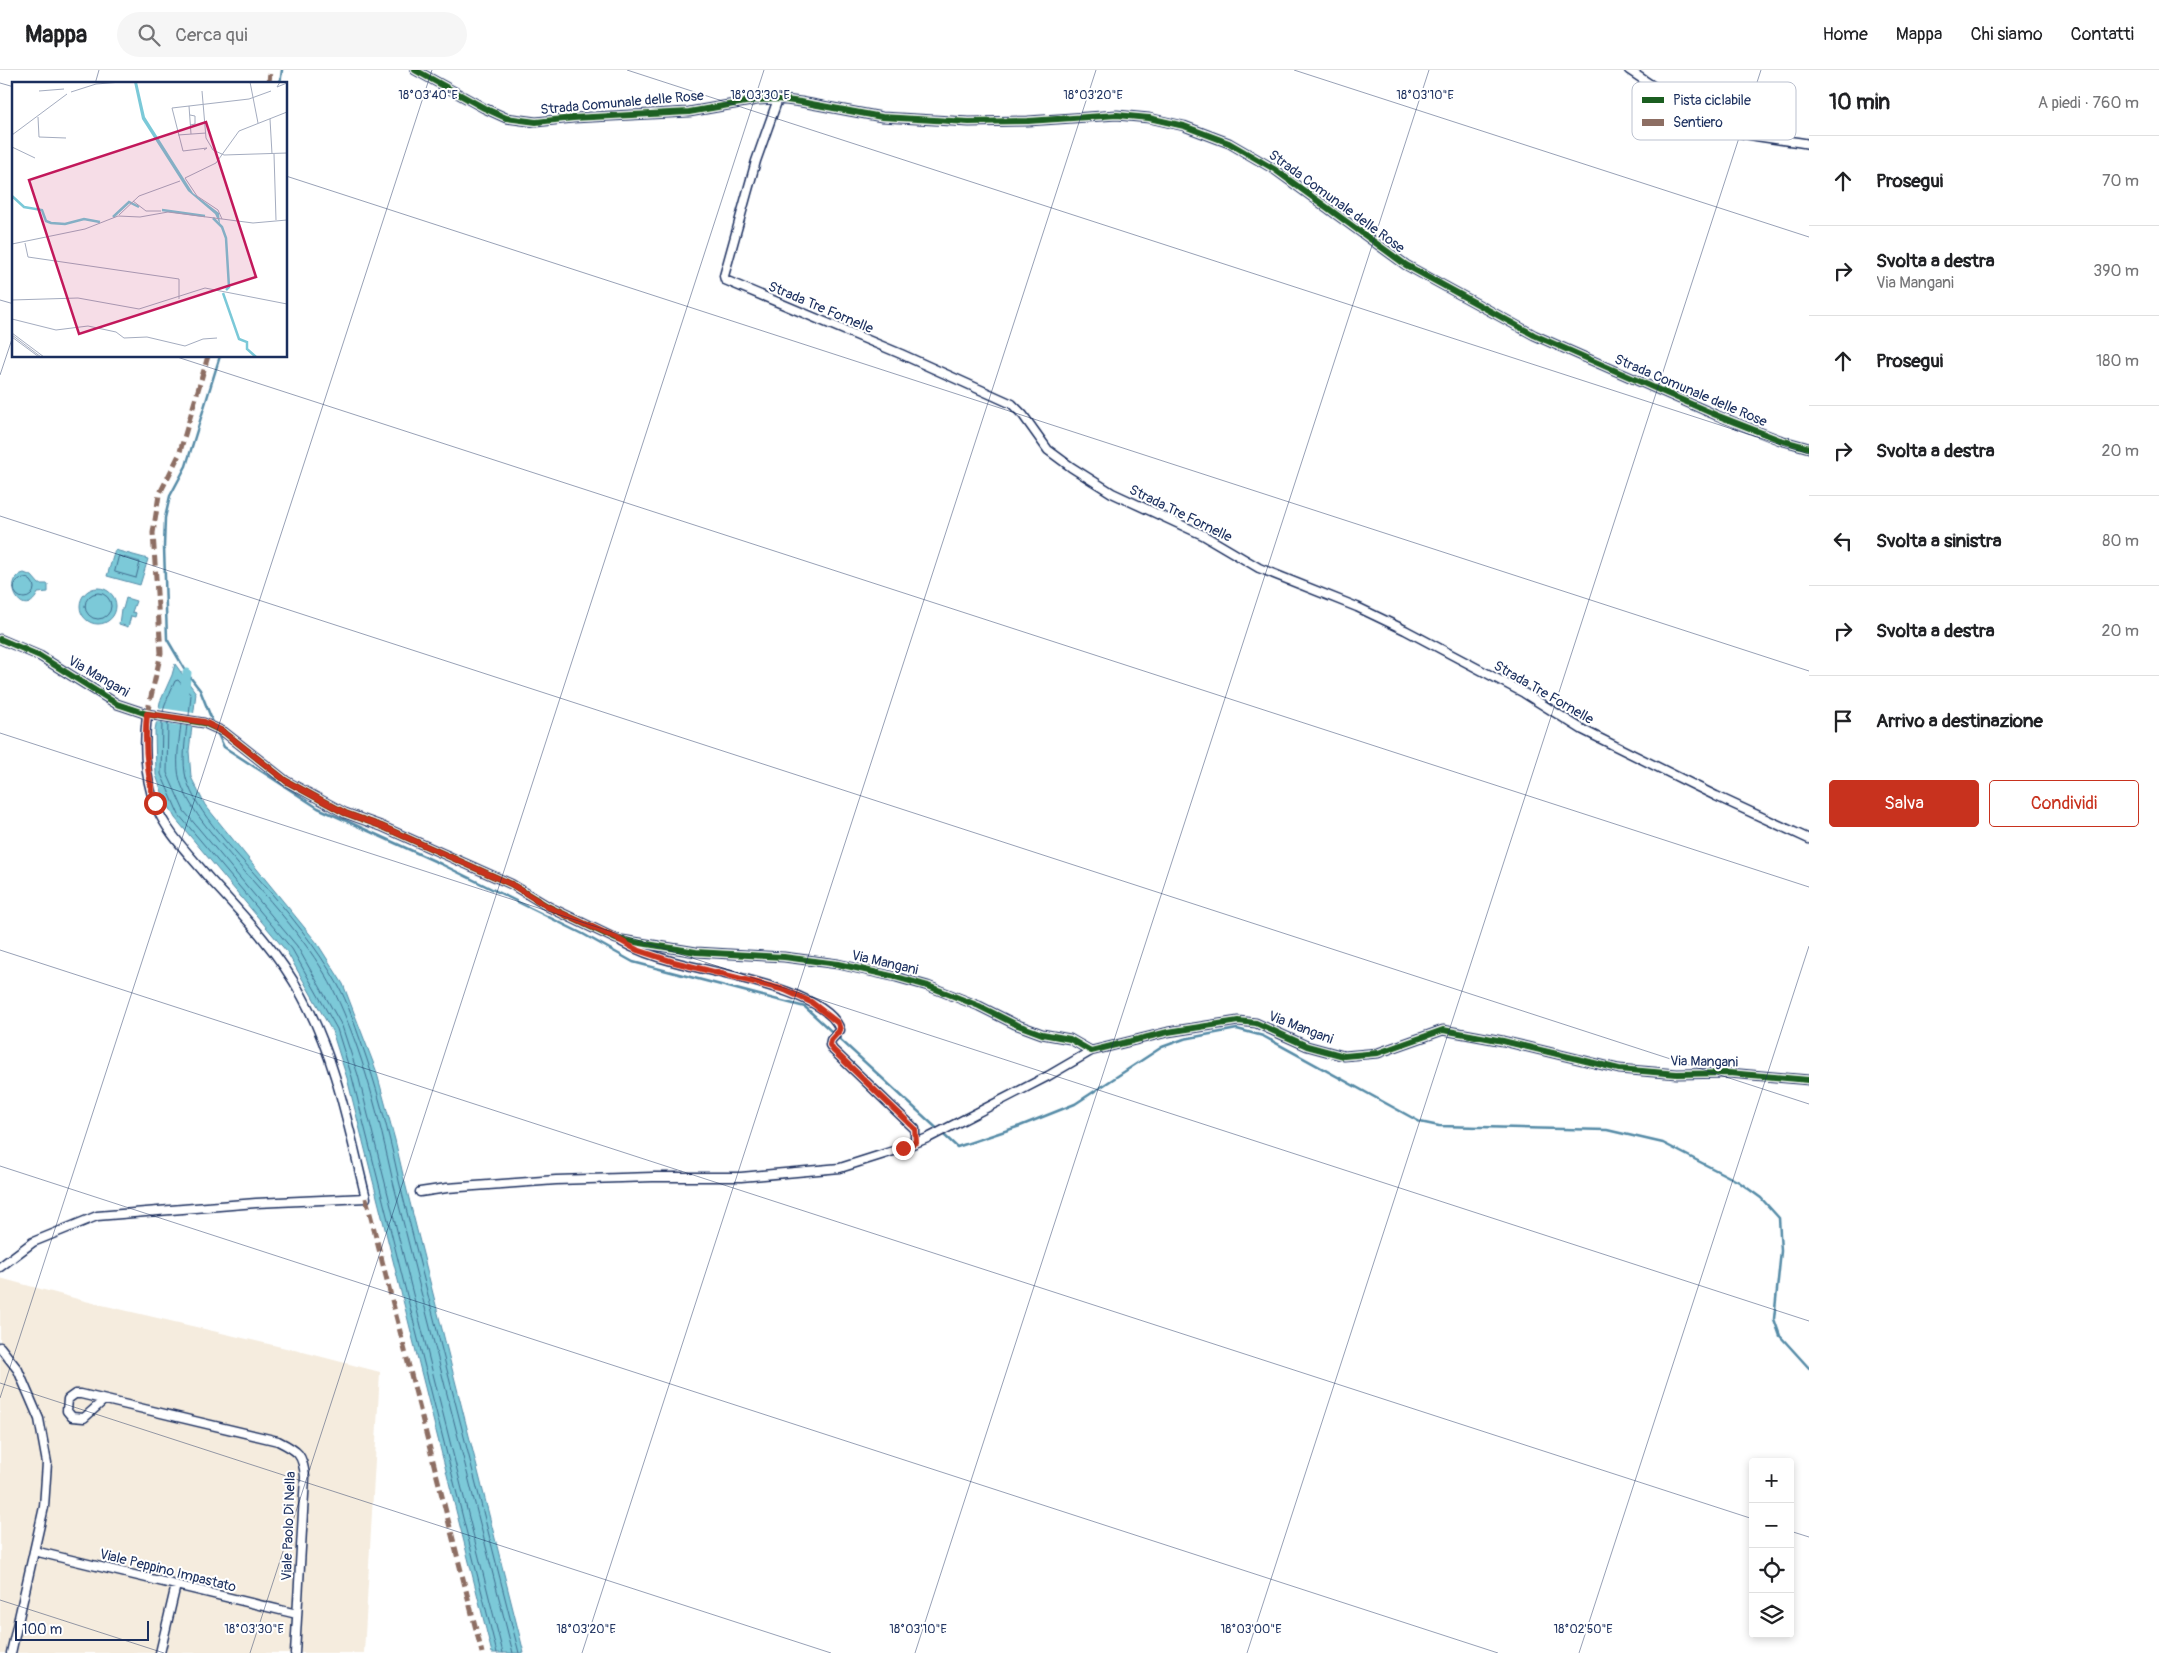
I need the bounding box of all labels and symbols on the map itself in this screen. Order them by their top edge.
inset map [12,82,288,358]
legend [1632,82,1796,140]
street label: Strada Comunale delle Rose [540,87,705,118]
text: 18°03'40"E [398,88,458,103]
text: 18°03'30"E [730,88,790,103]
text: 18°03'20"E [1063,88,1123,103]
text: 18°03'10"E [1396,88,1454,103]
text: Pista ciclabile [1673,92,1751,109]
text: Sentiero [1673,114,1723,131]
street label: Strada Comunale delle Rose [1265,146,1408,257]
street label: Strada Tre Fornelle [766,278,876,337]
street label: Strada Comunale delle Rose [1612,351,1770,430]
street label: Strada Tre Fornelle [1127,481,1235,546]
street label: Via Mangani [65,652,133,701]
street label: Strada Tre Fornelle [1491,657,1597,728]
route start [144,792,167,815]
street label: Via Mangani [850,947,920,979]
street label: Via Mangani [1266,1007,1336,1048]
street label: Via Mangani [1670,1052,1739,1071]
route end [892,1137,915,1160]
street label: Viale Paolo Di Nella [278,1471,299,1581]
street label: Viale Peppino Impastato [98,1545,238,1596]
scale bar [15,1618,149,1641]
text: 18°03'30"E [224,1622,284,1637]
text: 18°03'20"E [556,1622,616,1637]
text: 18°03'10"E [889,1622,947,1637]
text: 18°03'00"E [1221,1622,1281,1637]
text: 18°02'50"E [1553,1622,1613,1637]

